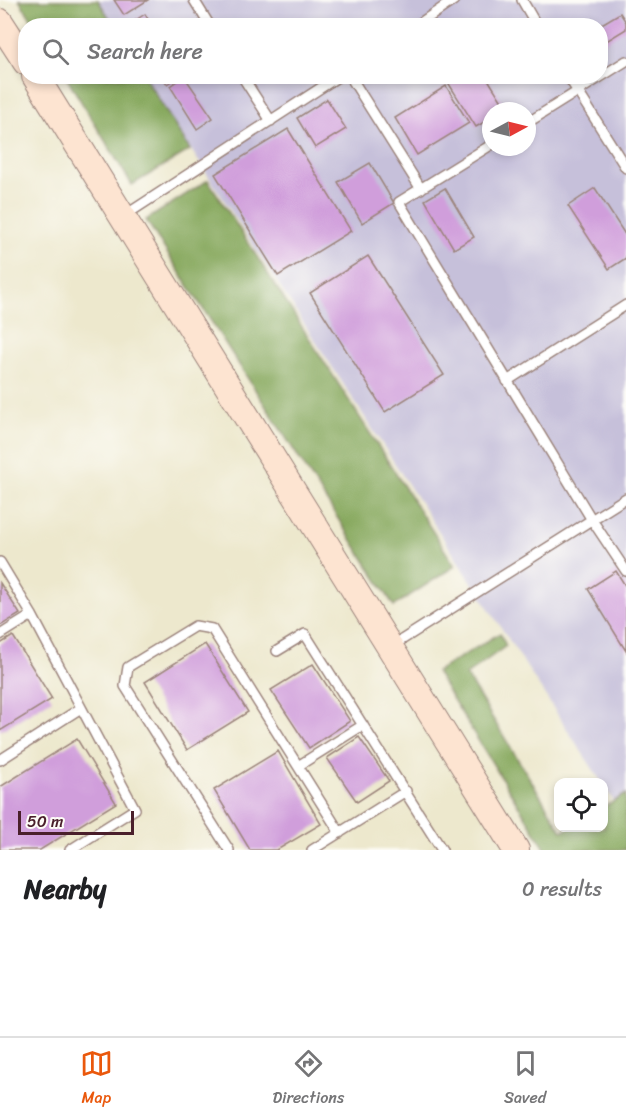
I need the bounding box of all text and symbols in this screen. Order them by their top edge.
search box [18,18,608,84]
text: Search here [87,32,203,71]
icon: search [39,35,72,68]
north arrow [482,102,536,156]
map controls [554,778,608,832]
button: locate [554,778,608,832]
text: 50 m [27,807,63,836]
scale bar [18,808,134,836]
text: Nearby [24,866,106,912]
text: 0 results [522,872,602,907]
tab: Map [80,1047,113,1112]
tab: Directions [273,1047,344,1112]
tab: Saved [504,1047,546,1112]

